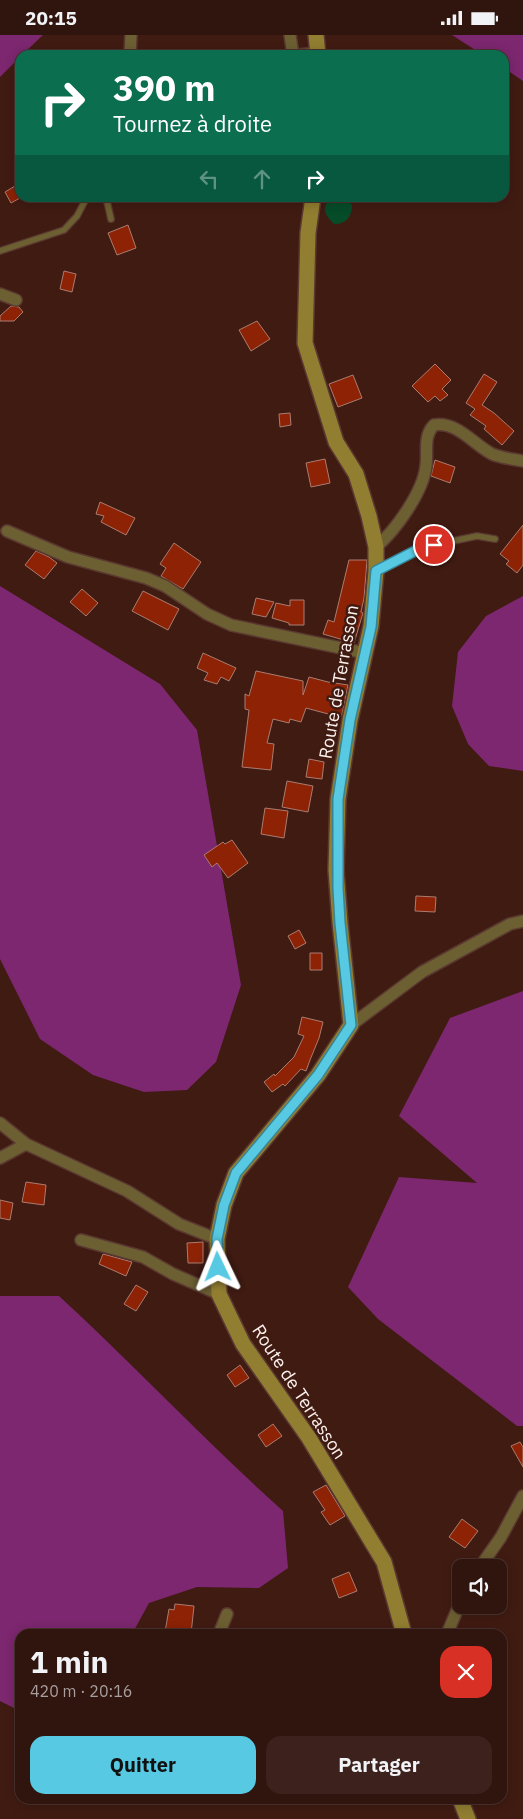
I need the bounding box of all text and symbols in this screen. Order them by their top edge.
text: 20:15 [25,6,77,30]
text: 390 m [113,65,216,111]
icon: right [30,70,95,135]
text: Tournez à droite [113,109,272,138]
icon: left [195,165,223,193]
icon: ahead [248,165,276,193]
icon: right [301,165,329,193]
pin [413,524,455,566]
icon: arrive [420,531,448,559]
street label: Route de Terrasson [314,603,363,761]
position arrow [191,1240,243,1292]
street label: Route de Terrasson [247,1320,352,1463]
map controls [452,1559,507,1614]
button: sound [452,1559,507,1614]
text: 1 min [30,1642,108,1681]
button: close [440,1646,492,1698]
text: 420 m · 20:16 [30,1681,132,1701]
button: Quitter [30,1736,256,1794]
button: Partager [266,1736,492,1794]

